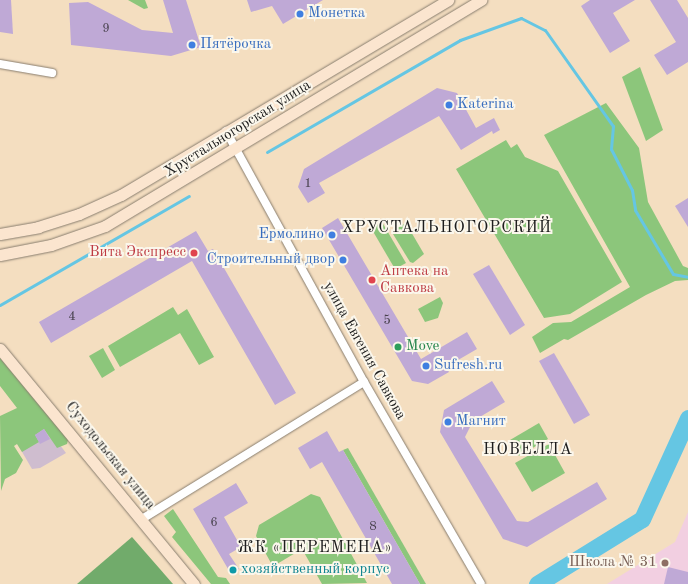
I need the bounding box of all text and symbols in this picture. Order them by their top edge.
place label: Монетка [308,5,365,23]
marker: Монетка [295,9,305,19]
house number: 9 [102,21,110,37]
place label: Пятёрочка [200,36,271,54]
marker: Пятёрочка [187,40,197,50]
street label: Хрустальногорская улица [161,77,315,181]
place label: Katerina [457,96,514,114]
marker: Katerina [444,100,454,110]
house number: 1 [304,176,312,192]
district label: ХРУСТАЛЬНОГОРСКИЙ [342,218,552,238]
place label: Ермолино [259,226,324,244]
marker: Ермолино [327,230,337,240]
place label: Вита Экспресс [89,244,186,262]
marker: Вита Экспресс [189,248,199,258]
place label: Строительный двор [207,251,335,269]
marker: Строительный двор [338,255,348,265]
place label: Аптека на Савкова [380,262,448,297]
marker: Аптека на Савкова [367,275,377,285]
street label: улица Евгения Савкова [318,279,410,423]
house number: 4 [68,309,76,325]
house number: 5 [383,313,391,329]
place label: Move [406,338,440,356]
marker: Move [393,342,403,352]
place label: Sufresh.ru [434,357,502,375]
marker: Sufresh.ru [421,361,431,371]
street label: Суходольская улица [61,398,159,514]
place label: Магнит [456,413,506,431]
marker: Магнит [443,417,453,427]
district label: НОВЕЛЛА [483,440,573,460]
house number: 6 [210,515,218,531]
house number: 8 [369,519,377,535]
district label: ЖК «ПЕРЕМЕНА» [237,538,393,558]
place label: Школа № 31 [569,554,657,572]
marker: Школа № 31 [660,558,670,568]
place label: хозяйственный корпус [241,561,389,579]
marker: хозяйственный корпус [228,565,238,575]

